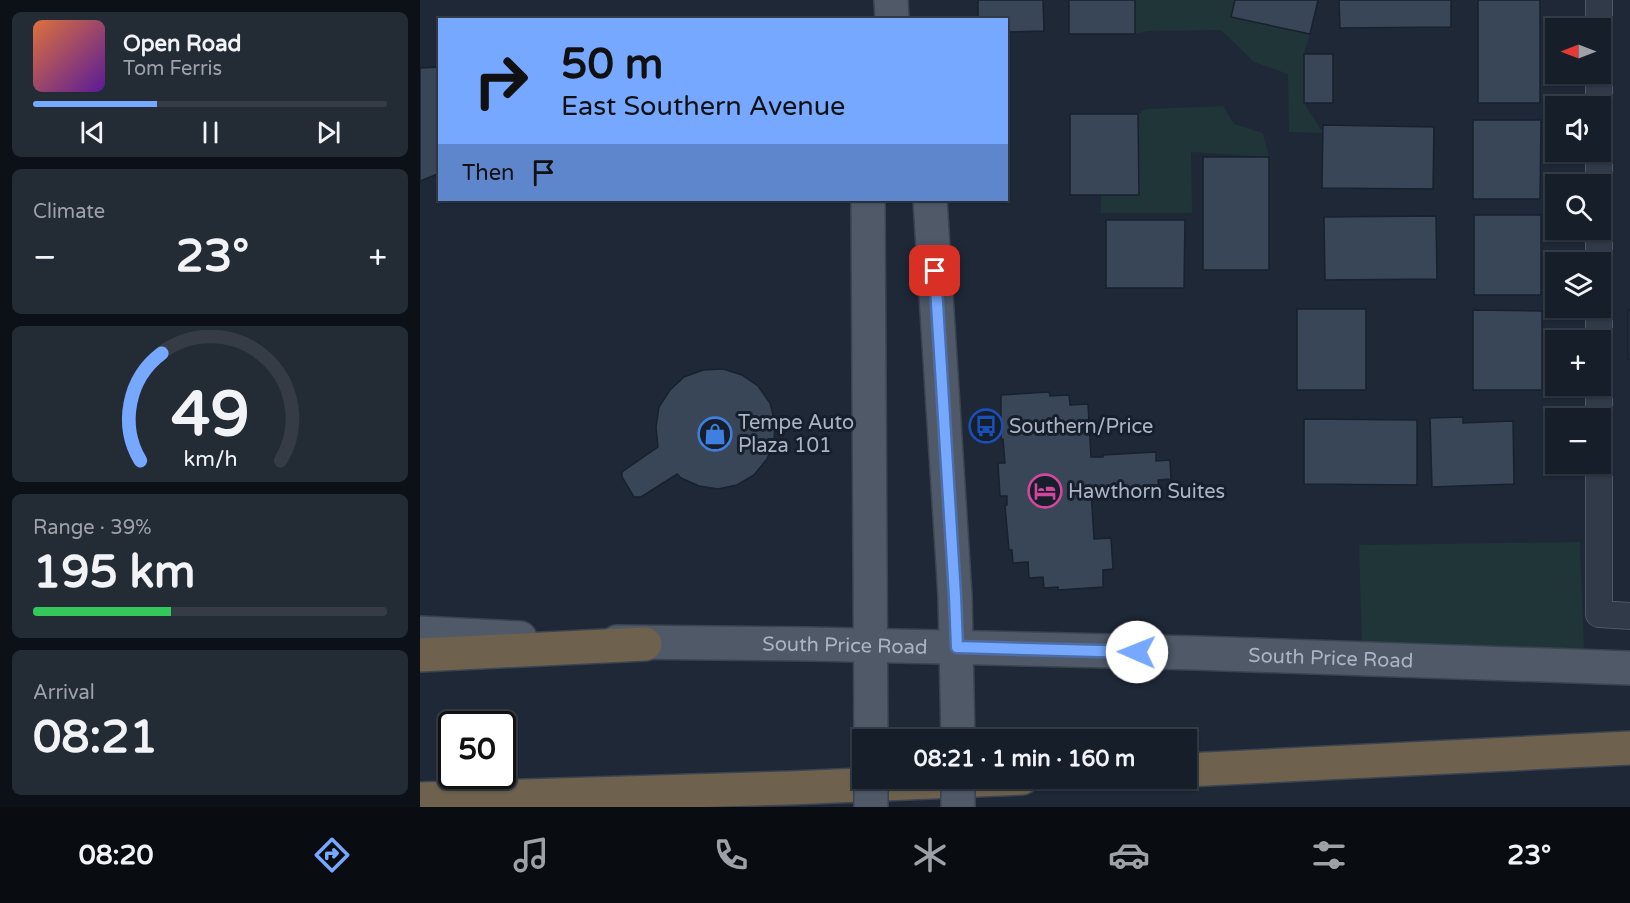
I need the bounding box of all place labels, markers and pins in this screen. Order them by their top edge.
pin [909,245,960,296]
bus stop icon: Southern/Price [968,408,1004,444]
place label: Tempe Auto Plaza 101 [738,411,854,458]
place label: Southern/Price [1009,415,1153,439]
shop icon: Tempe Auto Plaza 101 [697,416,733,452]
hotel icon: Hawthorn Suites [1027,473,1063,509]
place label: Hawthorn Suites [1068,480,1225,504]

